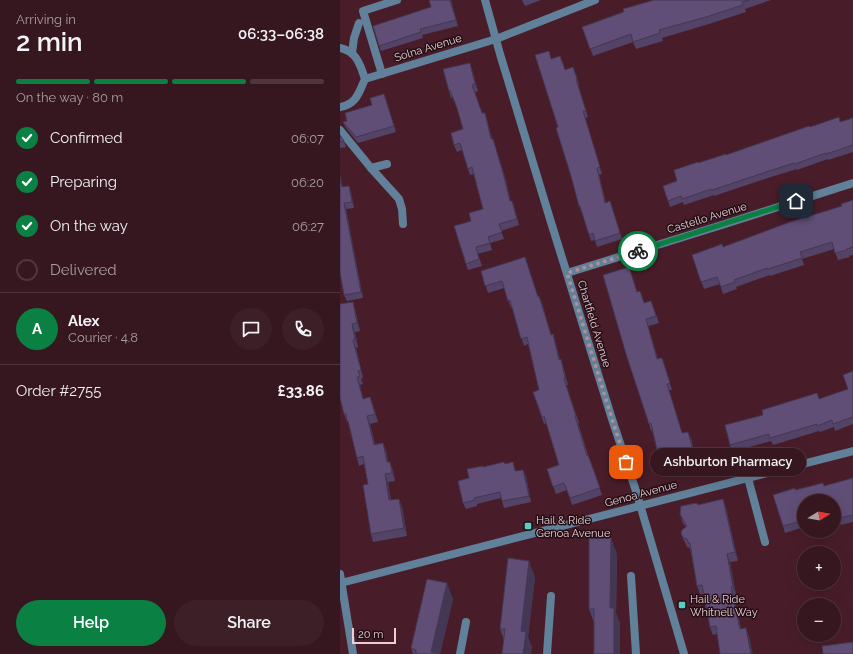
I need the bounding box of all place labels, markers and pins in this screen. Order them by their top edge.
pin [779,184,813,218]
pin [609,445,643,479]
callout: Ashburton Pharmacy [650,448,806,476]
place label: Hail & Ride Genoa Avenue [536,514,611,540]
marker: Hail & Ride Genoa Avenue [523,521,533,531]
place label: Hail & Ride Whitnell Way [690,593,758,619]
marker: Hail & Ride Whitnell Way [677,600,687,610]

